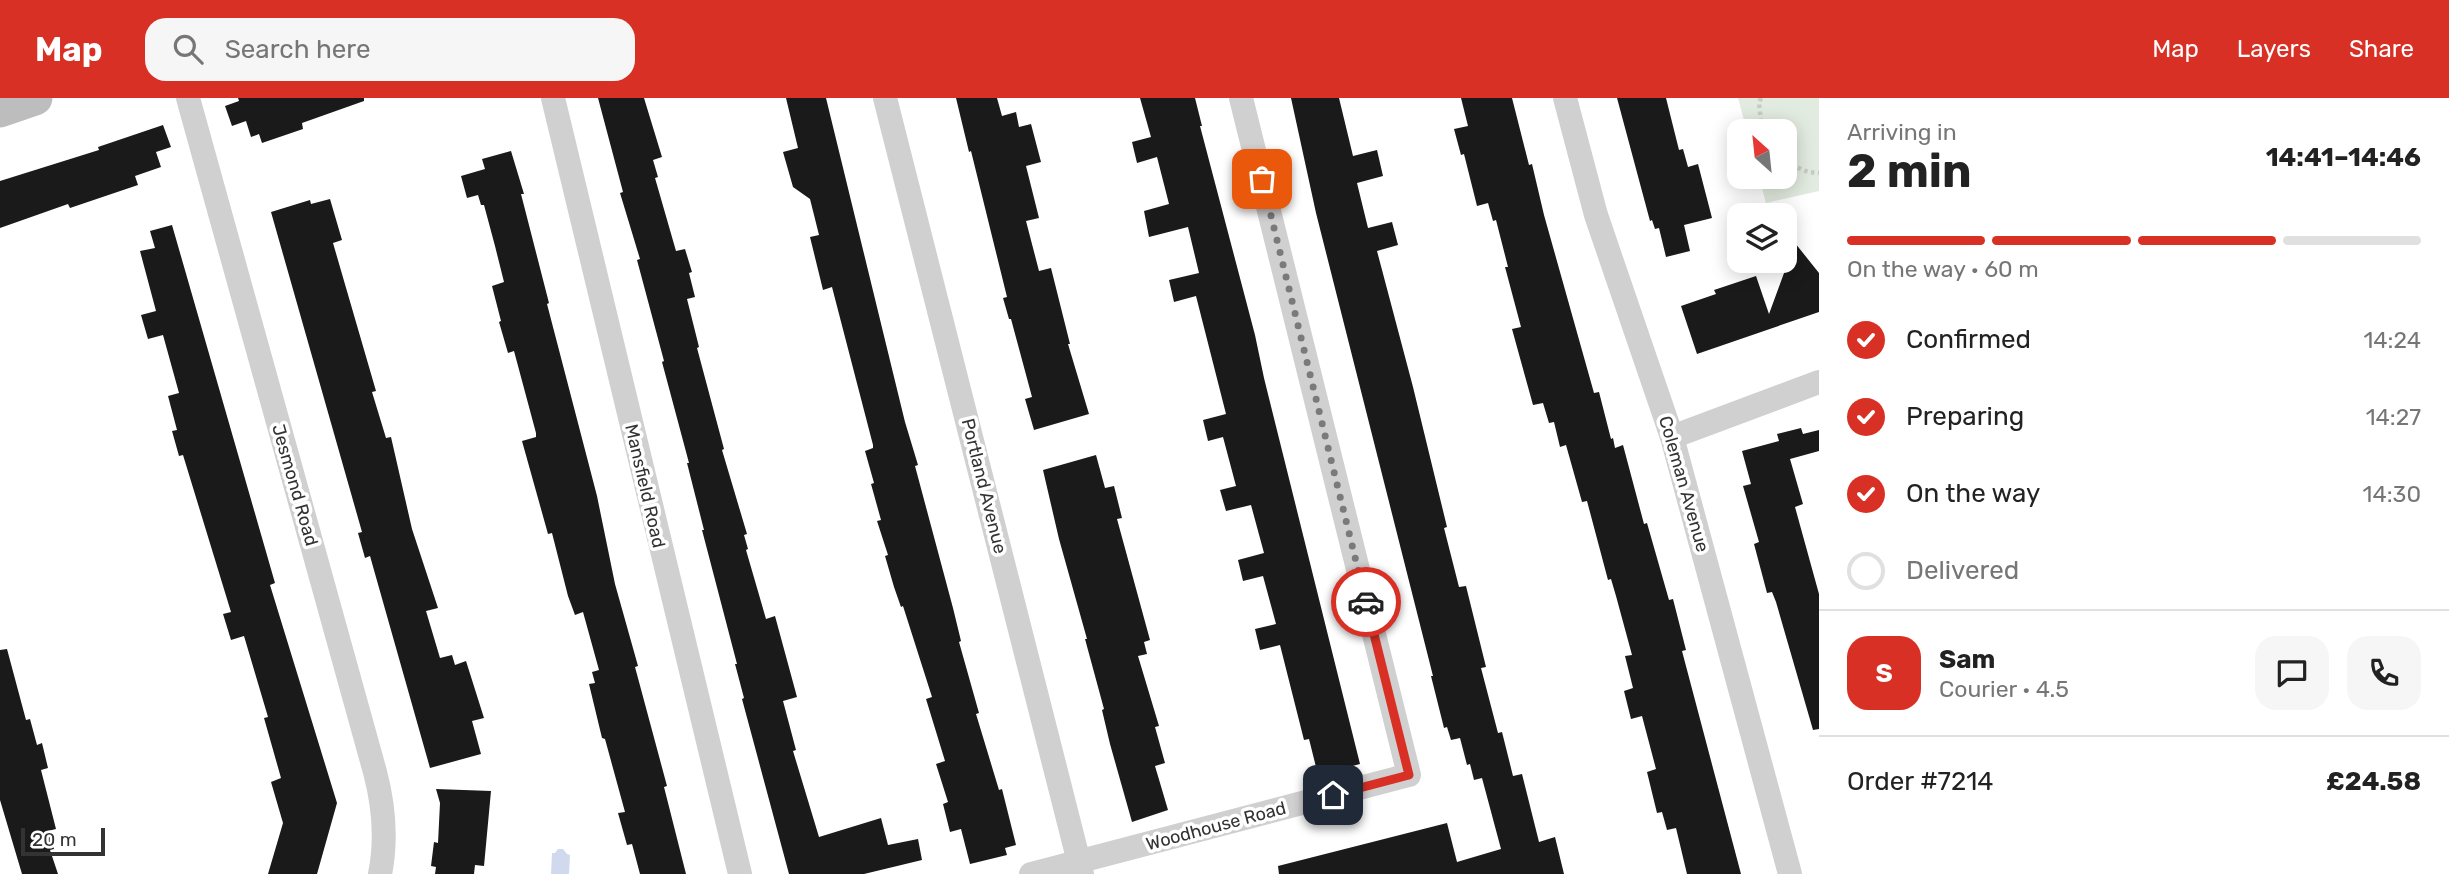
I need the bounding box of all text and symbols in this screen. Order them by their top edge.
search box [145,18,635,81]
text: Map [35,30,103,69]
icon: search [169,30,207,68]
text: Search here [225,34,370,65]
text: Map [2152,35,2199,63]
text: Layers [2237,35,2311,63]
text: Share [2349,35,2414,63]
text: Arriving in [1847,118,1957,146]
north arrow [1727,119,1797,189]
map controls [1727,119,1797,273]
text: 14:41–14:46 [2266,142,2421,173]
text: 2 min [1847,144,1972,199]
pin [1232,149,1292,209]
icon: bag [1243,160,1281,198]
button: layers [1727,203,1797,273]
text: On the way · 60 m [1847,255,2039,283]
icon: check [1847,321,1885,359]
text: Confirmed [1906,324,2031,355]
text: 14:24 [2363,326,2421,354]
icon: check [1847,398,1885,436]
text: Preparing [1906,401,2024,432]
text: 14:27 [2366,403,2421,431]
street label: Coleman Avenue [1654,413,1714,555]
street label: Portland Avenue [957,416,1011,556]
street label: Jesmond Road [267,422,323,548]
street label: Mansfield Road [620,422,670,550]
icon: check [1847,475,1885,513]
text: On the way [1906,478,2040,509]
text: 14:30 [2363,480,2421,508]
text: Delivered [1906,555,2019,586]
courier [1331,567,1401,637]
icon: car [1347,583,1385,621]
button: chat [2255,636,2329,710]
button: phone [2347,636,2421,710]
text: Sam [1939,644,1995,675]
text: S [1875,658,1893,689]
text: Courier · 4.5 [1939,675,2069,703]
pin [1303,765,1363,825]
text: Order #7214 [1847,766,1994,797]
text: £24.58 [2326,766,2421,797]
icon: home [1314,776,1352,814]
street label: Woodhouse Road [1144,797,1288,855]
scale bar [21,825,105,857]
text: 20 m [32,828,77,851]

